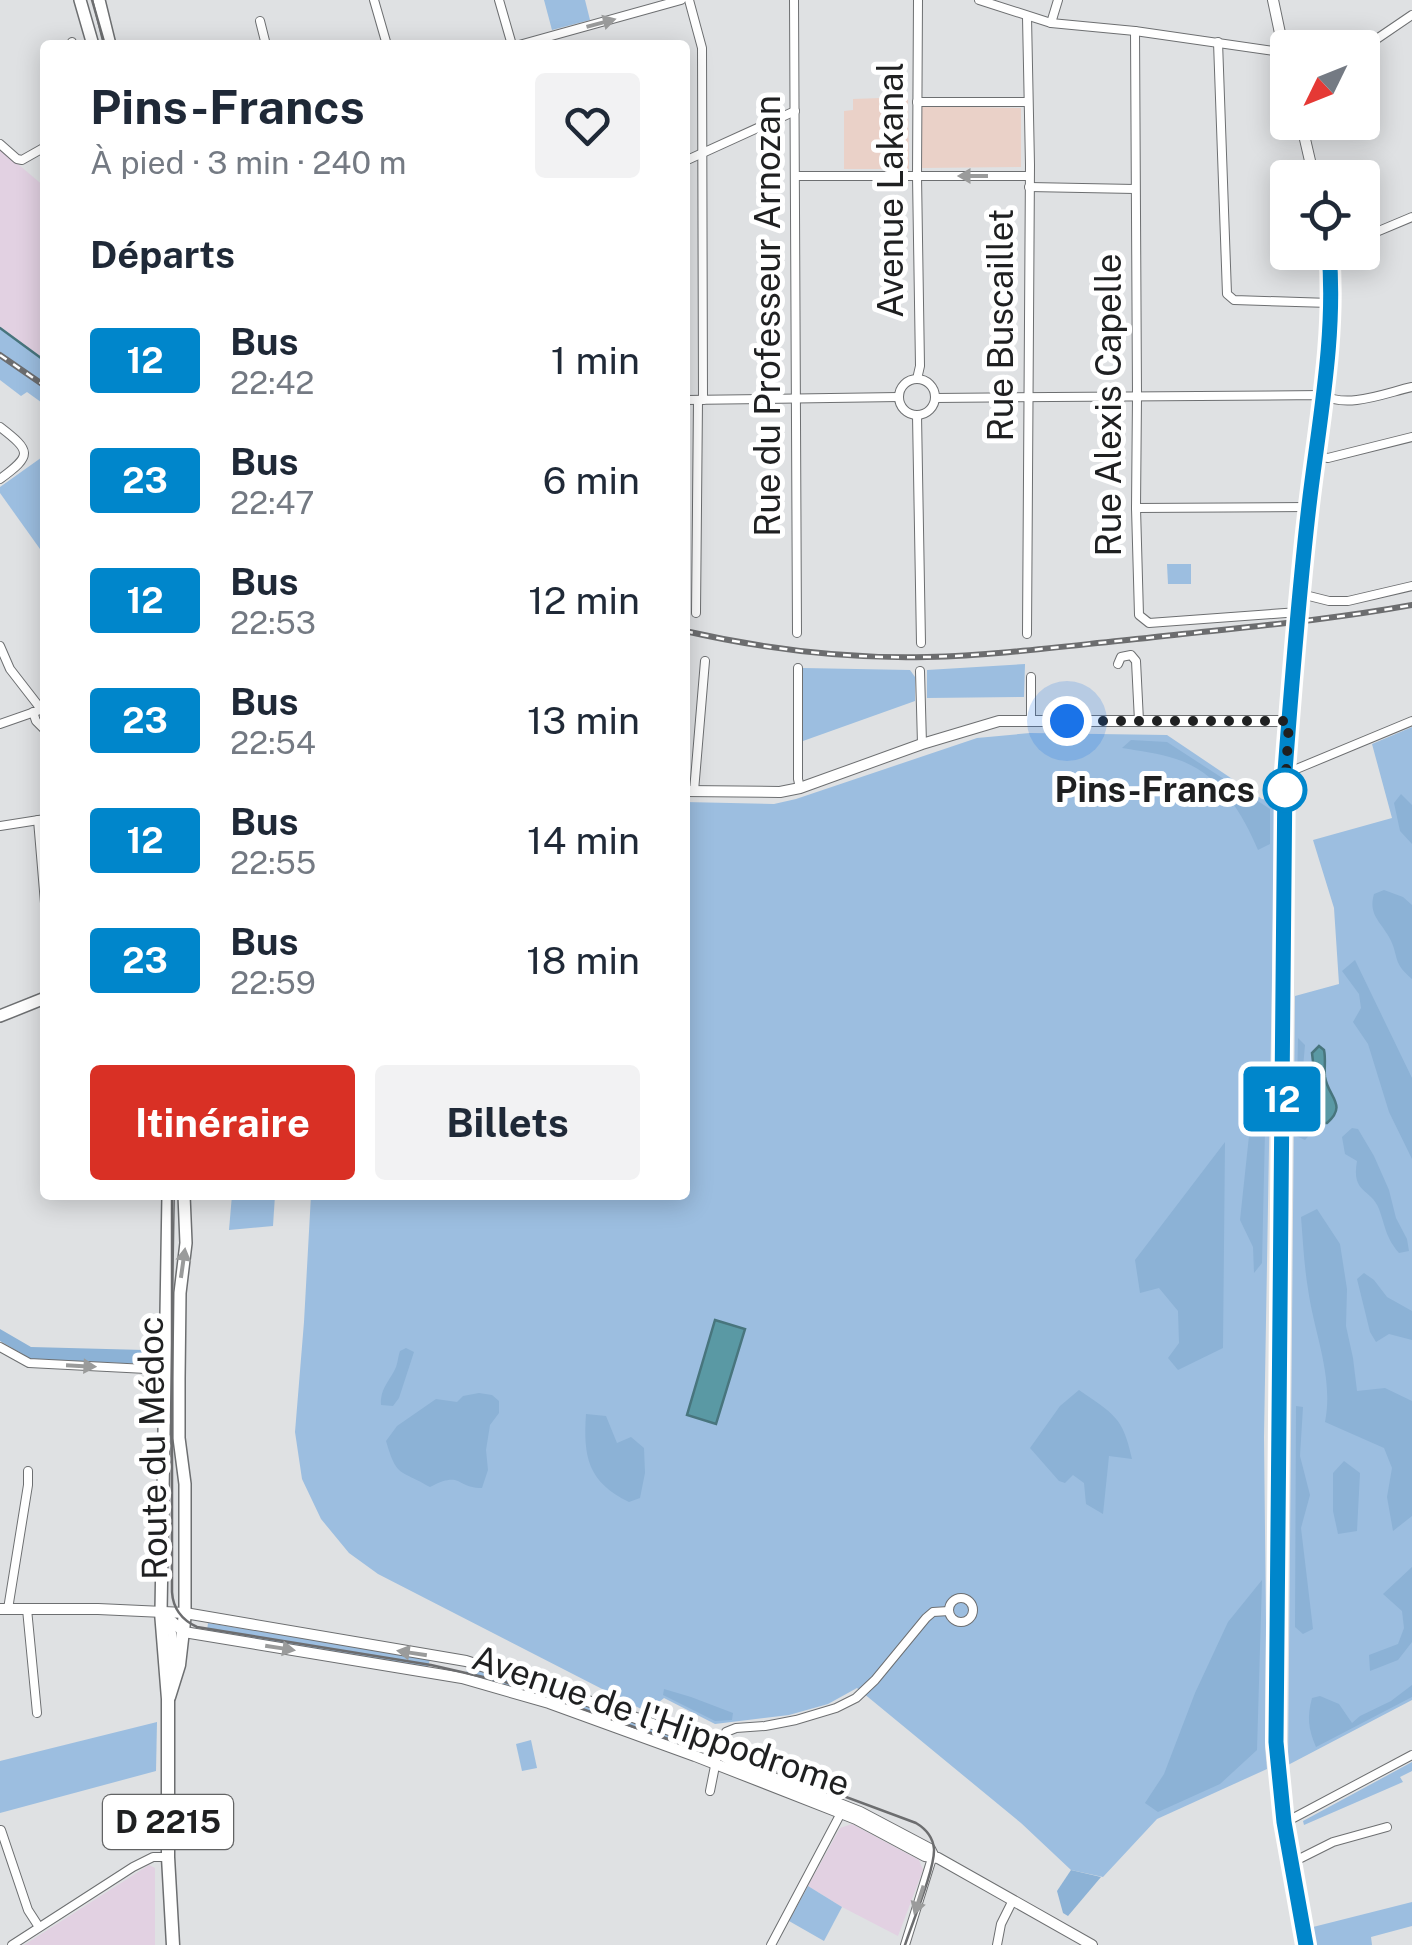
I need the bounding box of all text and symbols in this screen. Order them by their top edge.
one-way arrow [585,15,616,31]
north arrow [1270,30,1380,140]
map controls [1270,30,1380,270]
street label: Avenue Lakanal [870,62,911,318]
button: heart [535,73,640,178]
text: Pins-Francs [90,78,365,135]
street label: Rue du Professeur Arnozan [747,95,788,537]
text: À pied · 3 min · 240 m [90,144,407,181]
button: locate [1270,160,1380,270]
one-way arrow [956,168,988,184]
street label: Rue Buscaillet [980,209,1021,441]
text: Départs [90,232,235,277]
street label: Rue Alexis Capelle [1088,253,1129,557]
text: Bus [230,319,299,364]
text: 1 min [551,338,640,383]
text: 12 [126,340,164,381]
text: 22:42 [230,364,314,401]
text: Bus [230,439,299,484]
text: 6 min [543,458,640,503]
text: 23 [122,460,168,501]
text: 22:47 [230,484,314,521]
text: Bus [230,559,299,604]
text: 12 min [528,578,640,623]
text: 12 [126,580,164,621]
text: 22:53 [230,604,316,641]
text: Bus [230,679,299,724]
your location [1042,696,1092,746]
text: 13 min [527,698,640,743]
text: 23 [122,700,168,741]
text: 22:54 [230,724,316,761]
place label: Pins-Francs [1055,769,1255,810]
marker: Pins-Francs [1264,769,1306,811]
text: Bus [230,799,299,844]
text: 14 min [527,818,640,863]
text: 12 [126,820,164,861]
text: 22:55 [230,844,316,881]
text: Bus [230,919,299,964]
text: 18 min [526,938,640,983]
text: 23 [122,940,168,981]
text: 22:59 [230,964,316,1001]
button: Itinéraire [90,1065,355,1180]
button: Billets [375,1065,640,1180]
line badge: 12 [1237,1066,1327,1132]
text: 12 [1263,1079,1301,1120]
one-way arrow [176,1246,192,1278]
street label: Route du Médoc [130,1316,175,1580]
one-way arrow [66,1358,98,1374]
street label: Avenue de l'Hippodrome [467,1637,855,1804]
one-way arrow [265,1641,296,1656]
one-way arrow [396,1644,428,1660]
road number: D 2215 [103,1795,233,1849]
one-way arrow [911,1886,926,1916]

